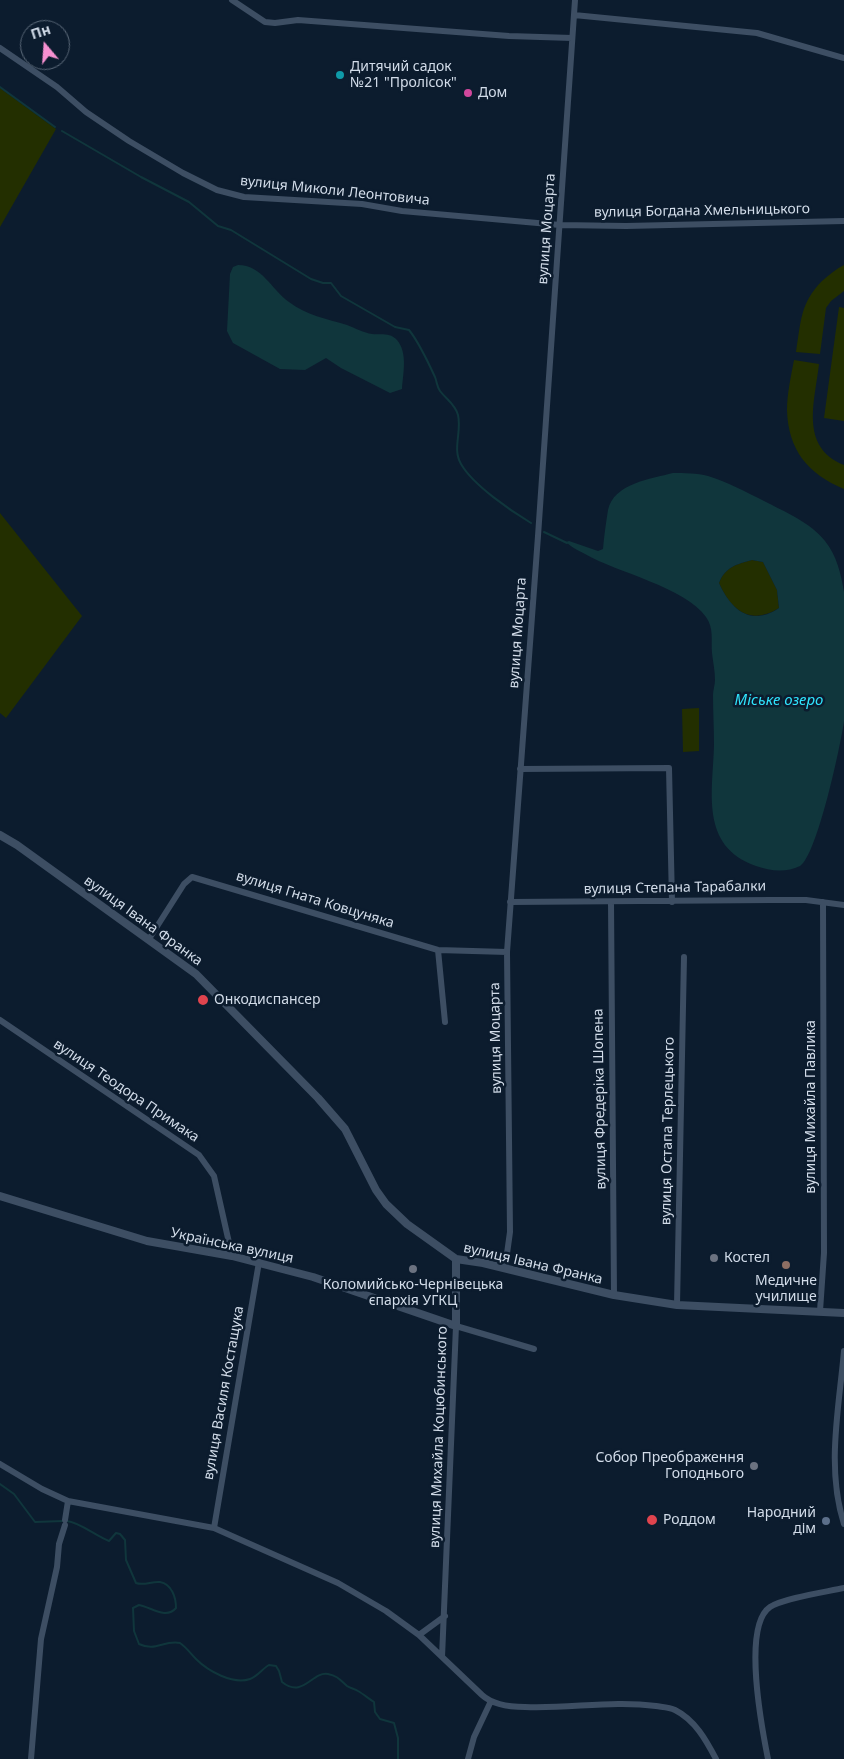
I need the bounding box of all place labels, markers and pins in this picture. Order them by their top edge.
place label: Дитячий садок №21 "Пролісок" [350,59,457,92]
marker: Дитячий садок №21 "Пролісок" [334,69,346,81]
place label: Дом [478,85,507,101]
marker: Дом [462,87,474,99]
place label: Онкодиспансер [214,992,321,1008]
marker: Онкодиспансер [196,993,210,1007]
place label: Костел [724,1250,770,1266]
marker: Костел [708,1252,720,1264]
marker: Медичне училище [780,1259,792,1271]
marker: Коломийсько-Чернівецька єпархія УГКЦ [407,1263,419,1275]
place label: Медичне училище [755,1273,817,1305]
place label: Коломийсько-Чернівецька єпархія УГКЦ [323,1277,503,1310]
place label: Собор Преображення Гоподнього [595,1450,744,1482]
marker: Собор Преображення Гоподнього [748,1460,760,1472]
place label: Народний дім [747,1505,816,1538]
place label: Роддом [663,1512,716,1528]
marker: Роддом [645,1513,659,1527]
marker: Народний дім [820,1515,832,1527]

